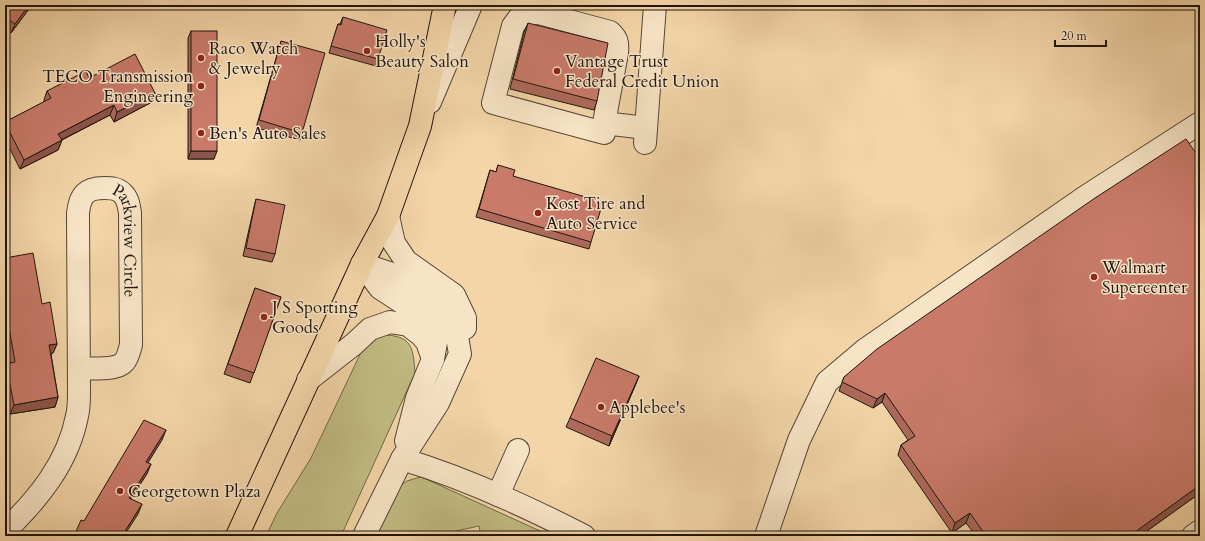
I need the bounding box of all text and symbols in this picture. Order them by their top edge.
scale bar [1055,22,1106,48]
text: 20 m [1061,28,1088,44]
place label: Holly's Beauty Salon [375,30,469,73]
place label: Raco Watch & Jewelry [209,37,299,80]
marker: Holly's Beauty Salon [362,46,372,56]
place label: Vantage Trust Federal Credit Union [565,50,720,93]
marker: Raco Watch & Jewelry [196,53,206,63]
place label: TECO Transmission Engineering [42,65,193,108]
marker: Vantage Trust Federal Credit Union [552,66,562,76]
marker: TECO Transmission Engineering [196,81,206,91]
place label: Ben's Auto Sales [209,122,327,145]
marker: Ben's Auto Sales [196,128,206,138]
street label: Parkview Circle [108,178,142,298]
place label: Kost Tire and Auto Service [546,192,645,235]
marker: Kost Tire and Auto Service [533,208,543,218]
place label: Walmart Supercenter [1101,256,1188,299]
marker: Walmart Supercenter [1089,272,1099,282]
place label: J S Sporting Goods [269,296,358,339]
marker: J S Sporting Goods [259,312,269,322]
place label: Applebee's [609,396,686,419]
marker: Applebee's [596,402,606,412]
place label: Georgetown Plaza [128,480,262,503]
marker: Georgetown Plaza [115,486,125,496]

